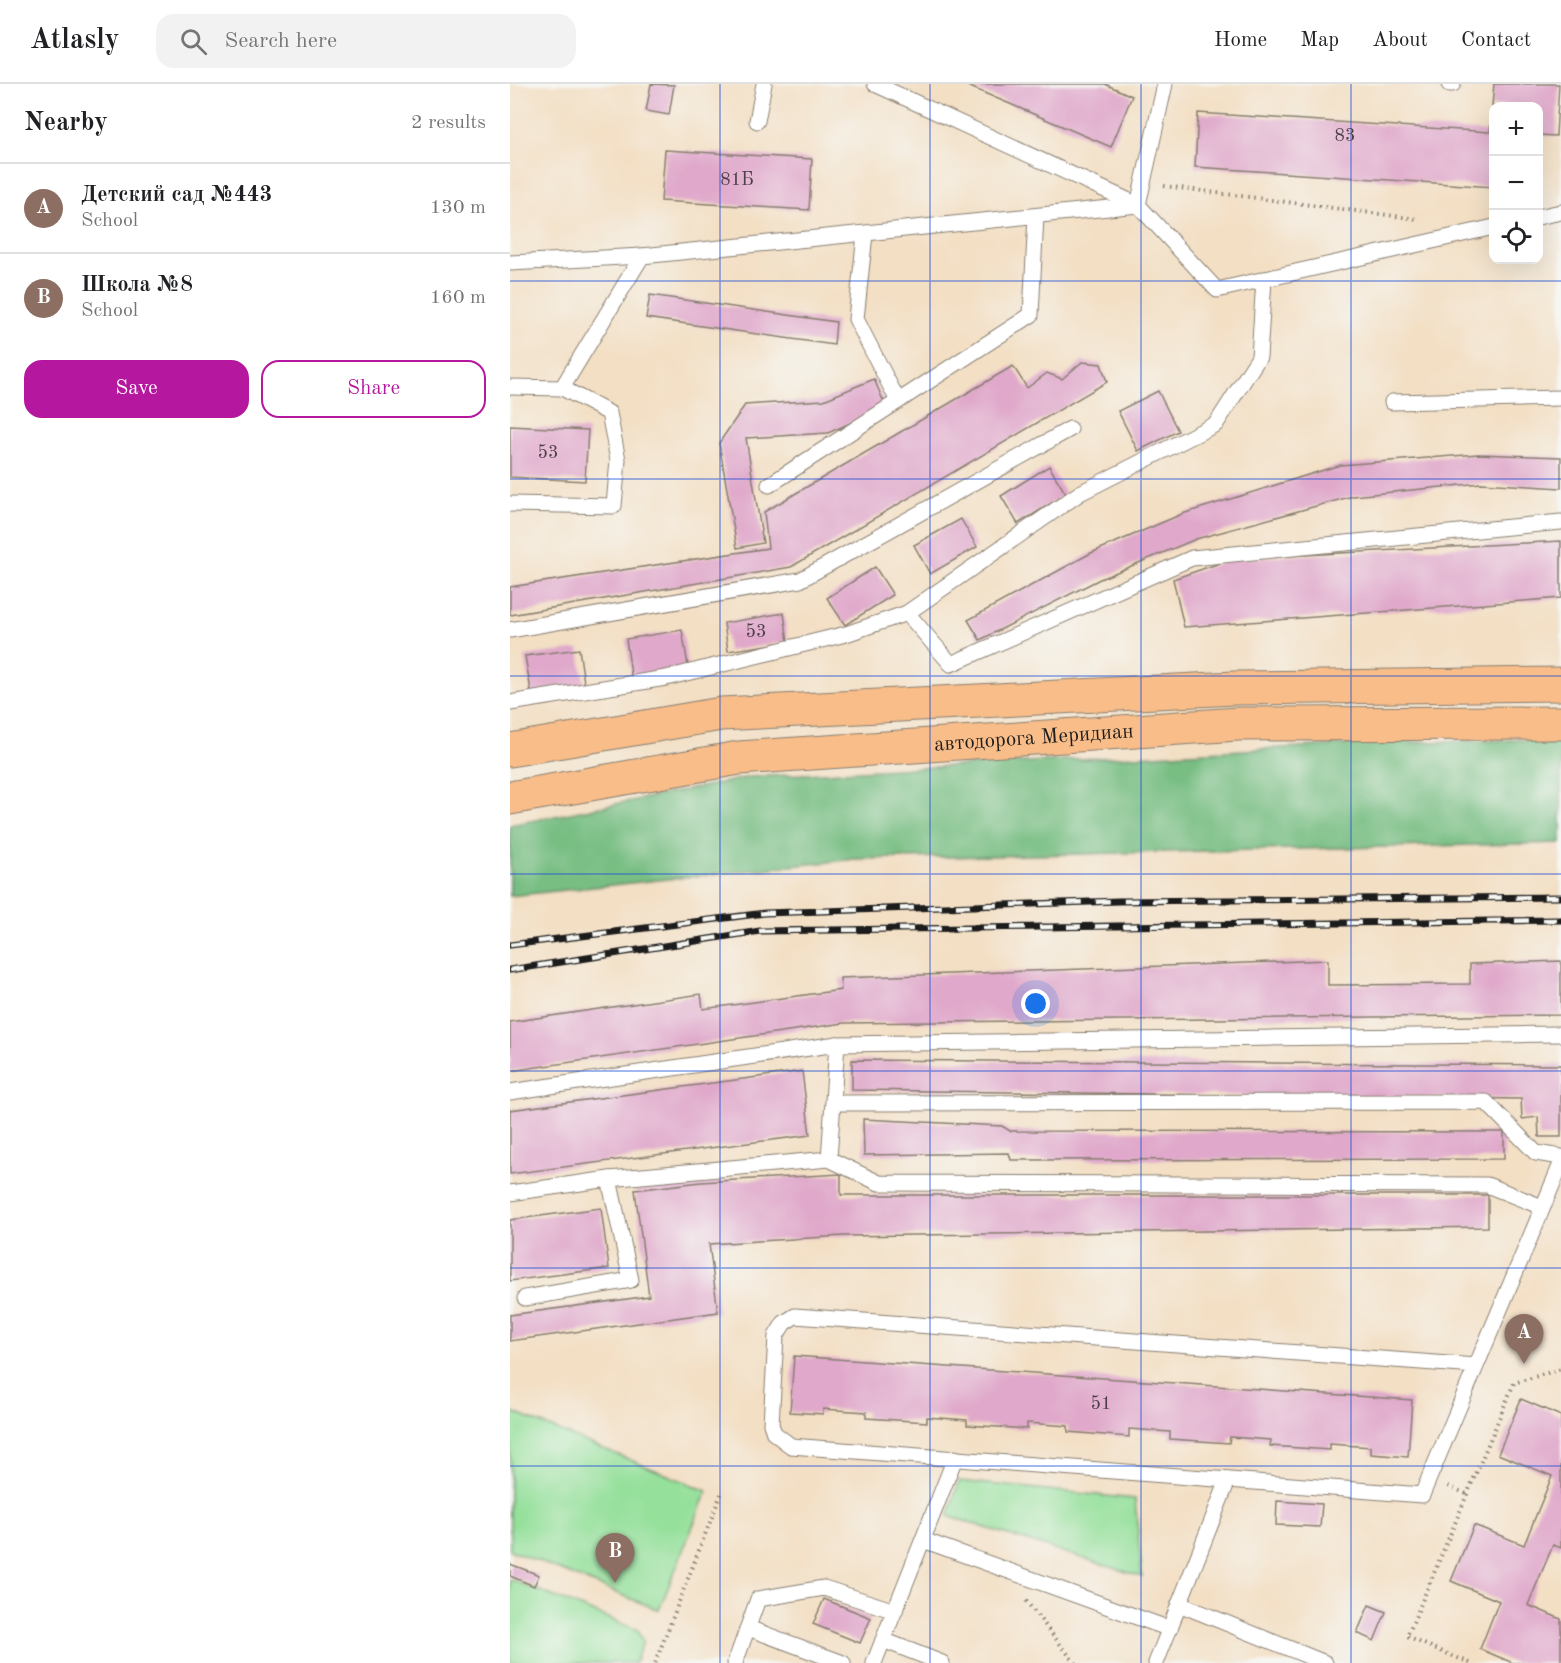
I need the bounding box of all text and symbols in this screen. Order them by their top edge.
search box [156,14,576,68]
icon: search [177,25,210,58]
text: Atlasly [30,27,120,55]
text: Search here [225,30,337,52]
text: Home [1214,30,1267,51]
text: Map [1300,30,1339,51]
text: About [1372,30,1428,51]
text: Contact [1461,30,1531,51]
map controls [1489,102,1543,264]
button: + [1489,102,1543,156]
text: Nearby [24,110,108,136]
text: 2 results [411,113,486,133]
house number: 83 [1335,127,1355,145]
button: − [1489,156,1543,210]
house number: 81Б [720,171,754,189]
text: Детский сад №443 [81,184,272,206]
text: A [36,198,51,218]
text: 130 m [430,198,486,218]
button: locate [1489,210,1543,264]
text: School [81,211,138,231]
text: Школа №8 [81,274,193,296]
text: B [36,288,51,308]
text: 160 m [430,288,486,308]
text: School [81,301,138,321]
button: Save [24,360,249,418]
button: Share [261,360,486,418]
house number: 53 [538,444,558,462]
house number: 53 [746,623,766,641]
street label: автодорога Меридиан [933,721,1134,755]
your location [1021,989,1050,1018]
pin: A [1504,1314,1544,1364]
house number: 51 [1091,1395,1111,1413]
pin: B [596,1534,634,1583]

